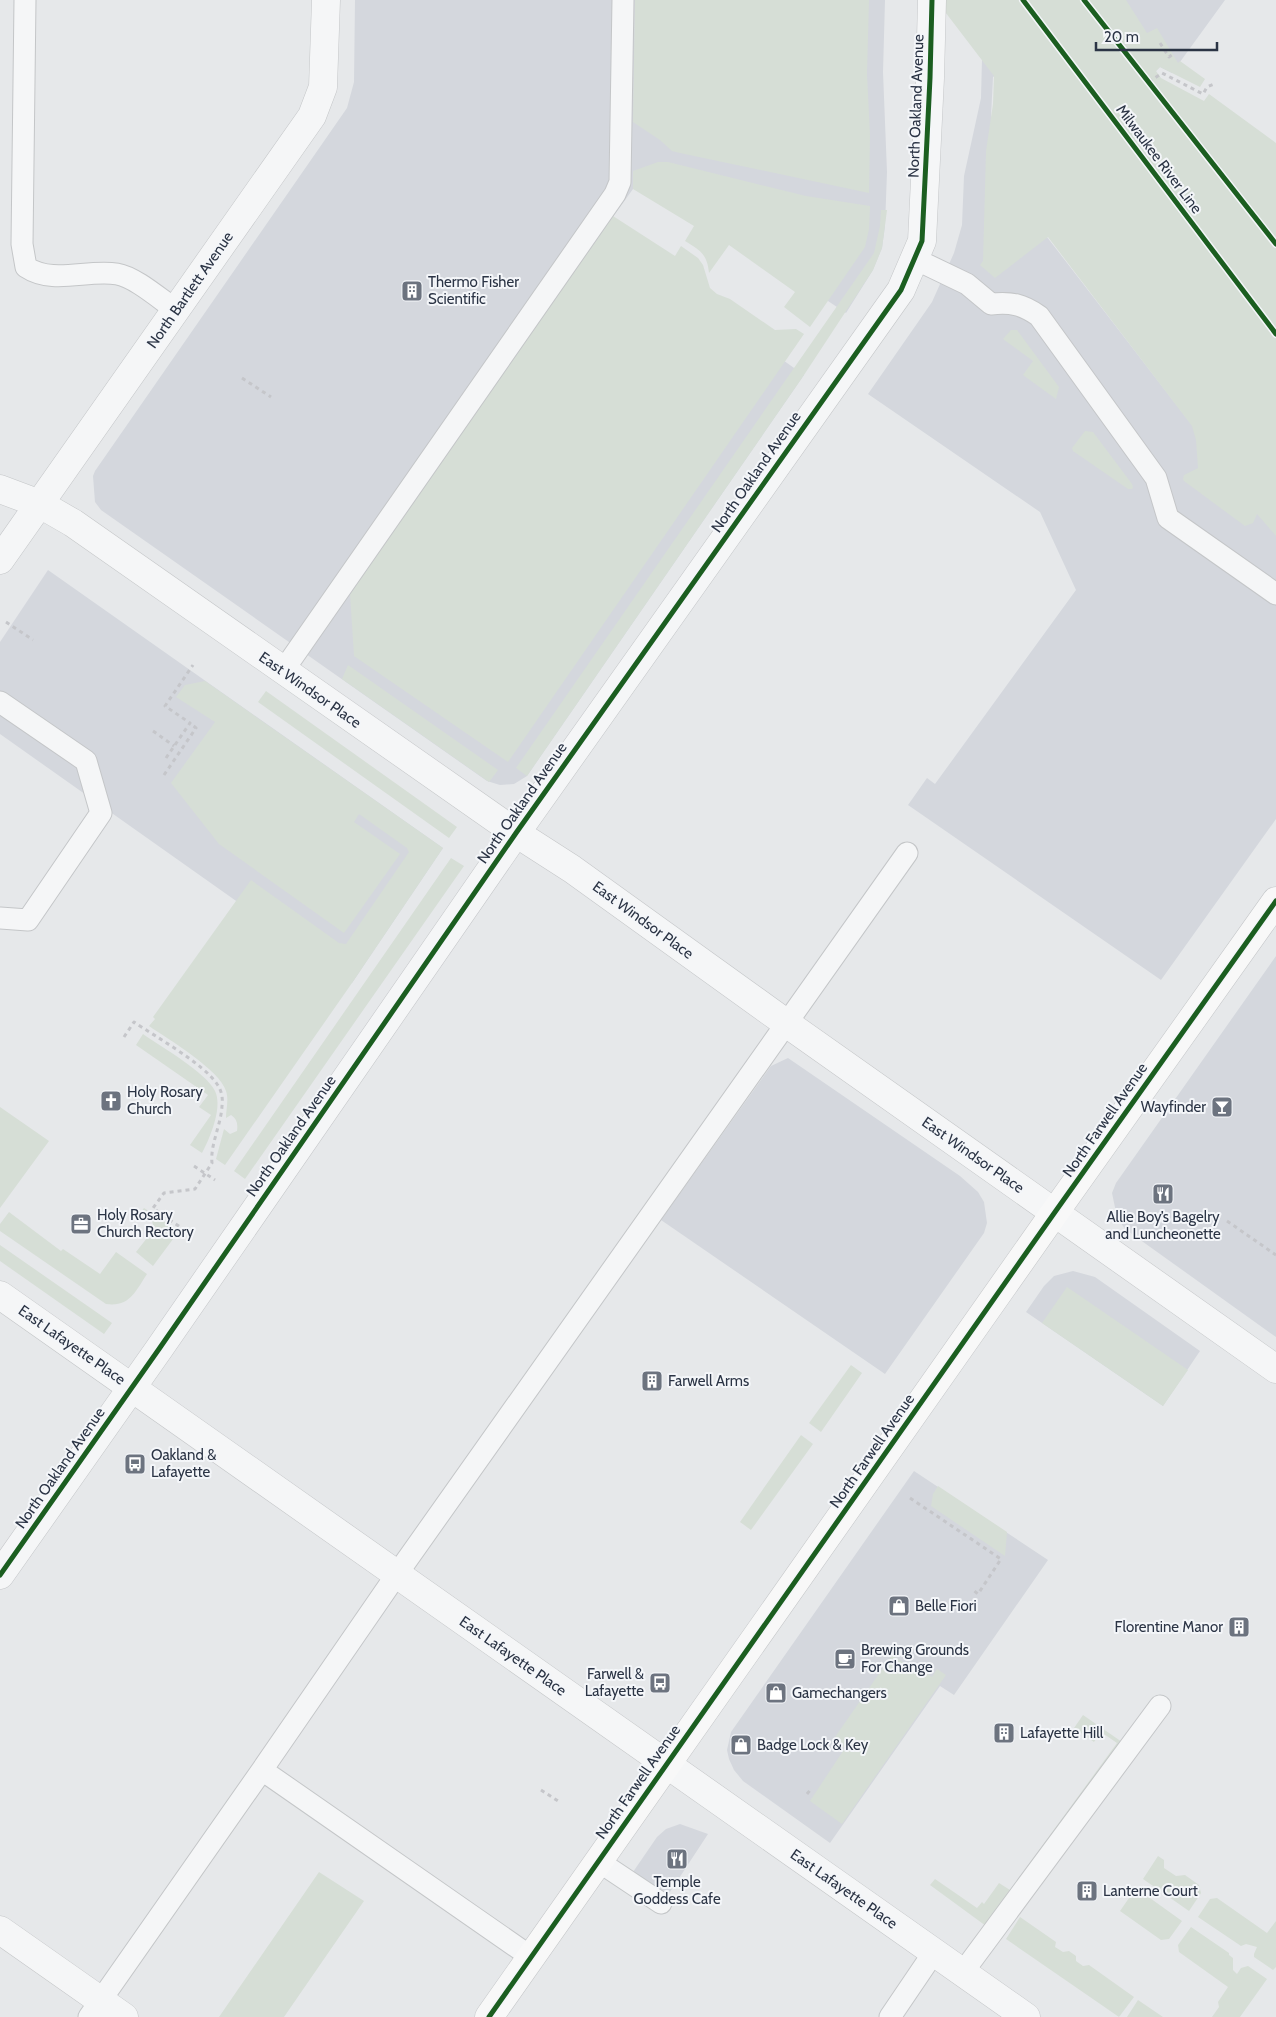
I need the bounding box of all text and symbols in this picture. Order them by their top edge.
scale bar [1096,20,1217,52]
text: 20 m [1104,28,1139,46]
street label: North Oakland Avenue [904,34,928,178]
street label: Milwaukee River Line [1112,101,1206,217]
street label: North Bartlett Avenue [143,228,237,352]
place label: Thermo Fisher Scientific [428,273,519,308]
building icon: Thermo Fisher Scientific [400,279,424,303]
street label: North Oakland Avenue [707,408,805,536]
street label: East Windsor Place [256,648,365,732]
street label: North Oakland Avenue [473,739,571,867]
street label: East Windsor Place [589,877,697,963]
street label: North Farwell Avenue [1059,1059,1151,1181]
street label: North Oakland Avenue [242,1072,340,1200]
place label: Holy Rosary Church [127,1083,203,1118]
church icon: Holy Rosary Church [99,1089,123,1113]
bar icon: Wayfinder [1210,1095,1234,1119]
place label: Wayfinder [1141,1098,1206,1116]
street label: East Windsor Place [919,1113,1028,1197]
restaurant icon: Allie Boy’s Bagelry and Luncheonette [1151,1182,1175,1206]
place label: Holy Rosary Church Rectory [97,1206,194,1241]
place label: Allie Boy’s Bagelry and Luncheonette [1105,1208,1221,1243]
office icon: Holy Rosary Church Rectory [69,1212,93,1236]
street label: East Lafayette Place [15,1301,129,1389]
building icon: Farwell Arms [640,1369,664,1393]
place label: Farwell Arms [668,1372,749,1390]
street label: North Farwell Avenue [826,1390,918,1512]
street label: North Oakland Avenue [11,1404,109,1532]
place label: Oakland & Lafayette [151,1446,216,1481]
bus stop icon: Oakland & Lafayette [123,1452,147,1476]
shop icon: Belle Fiori [887,1594,911,1618]
place label: Belle Fiori [915,1597,977,1615]
street label: East Lafayette Place [456,1612,570,1700]
building icon: Florentine Manor [1227,1615,1251,1639]
place label: Florentine Manor [1115,1618,1223,1636]
place label: Brewing Grounds For Change [861,1641,969,1676]
cafe icon: Brewing Grounds For Change [833,1647,857,1671]
place label: Farwell & Lafayette [585,1665,644,1700]
bus stop icon: Farwell & Lafayette [648,1671,672,1695]
shop icon: Gamechangers [764,1681,788,1705]
place label: Gamechangers [792,1684,887,1702]
street label: North Farwell Avenue [592,1721,684,1843]
building icon: Lafayette Hill [992,1721,1016,1745]
place label: Lafayette Hill [1020,1724,1104,1742]
shop icon: Badge Lock & Key [729,1733,753,1757]
place label: Badge Lock & Key [757,1736,869,1754]
street label: East Lafayette Place [787,1845,901,1933]
restaurant icon: Temple Goddess Cafe [665,1847,689,1871]
place label: Temple Goddess Cafe [633,1873,721,1908]
building icon: Lanterne Court [1075,1879,1099,1903]
place label: Lanterne Court [1103,1882,1198,1900]

